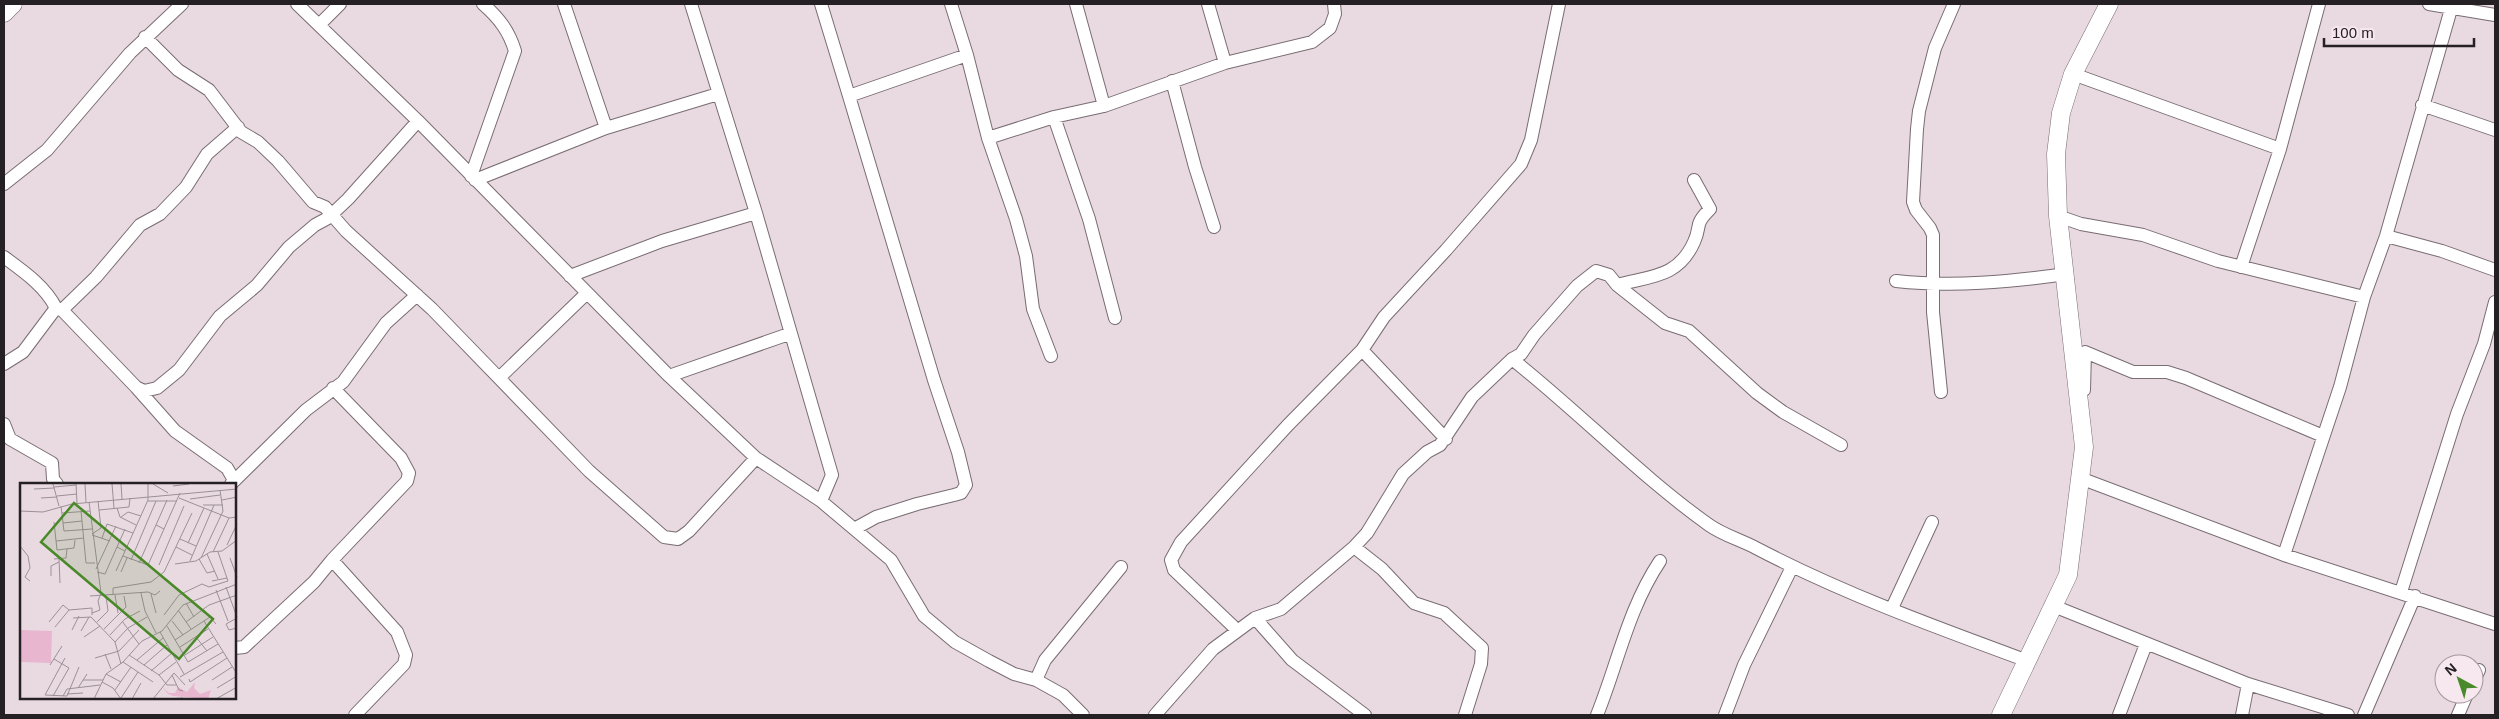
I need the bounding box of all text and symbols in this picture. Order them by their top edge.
scale bar [2324,15,2474,47]
text: 100 m [2332,24,2374,41]
inset map [20,483,236,699]
north arrow [2434,654,2484,704]
text: N [2442,660,2460,678]

